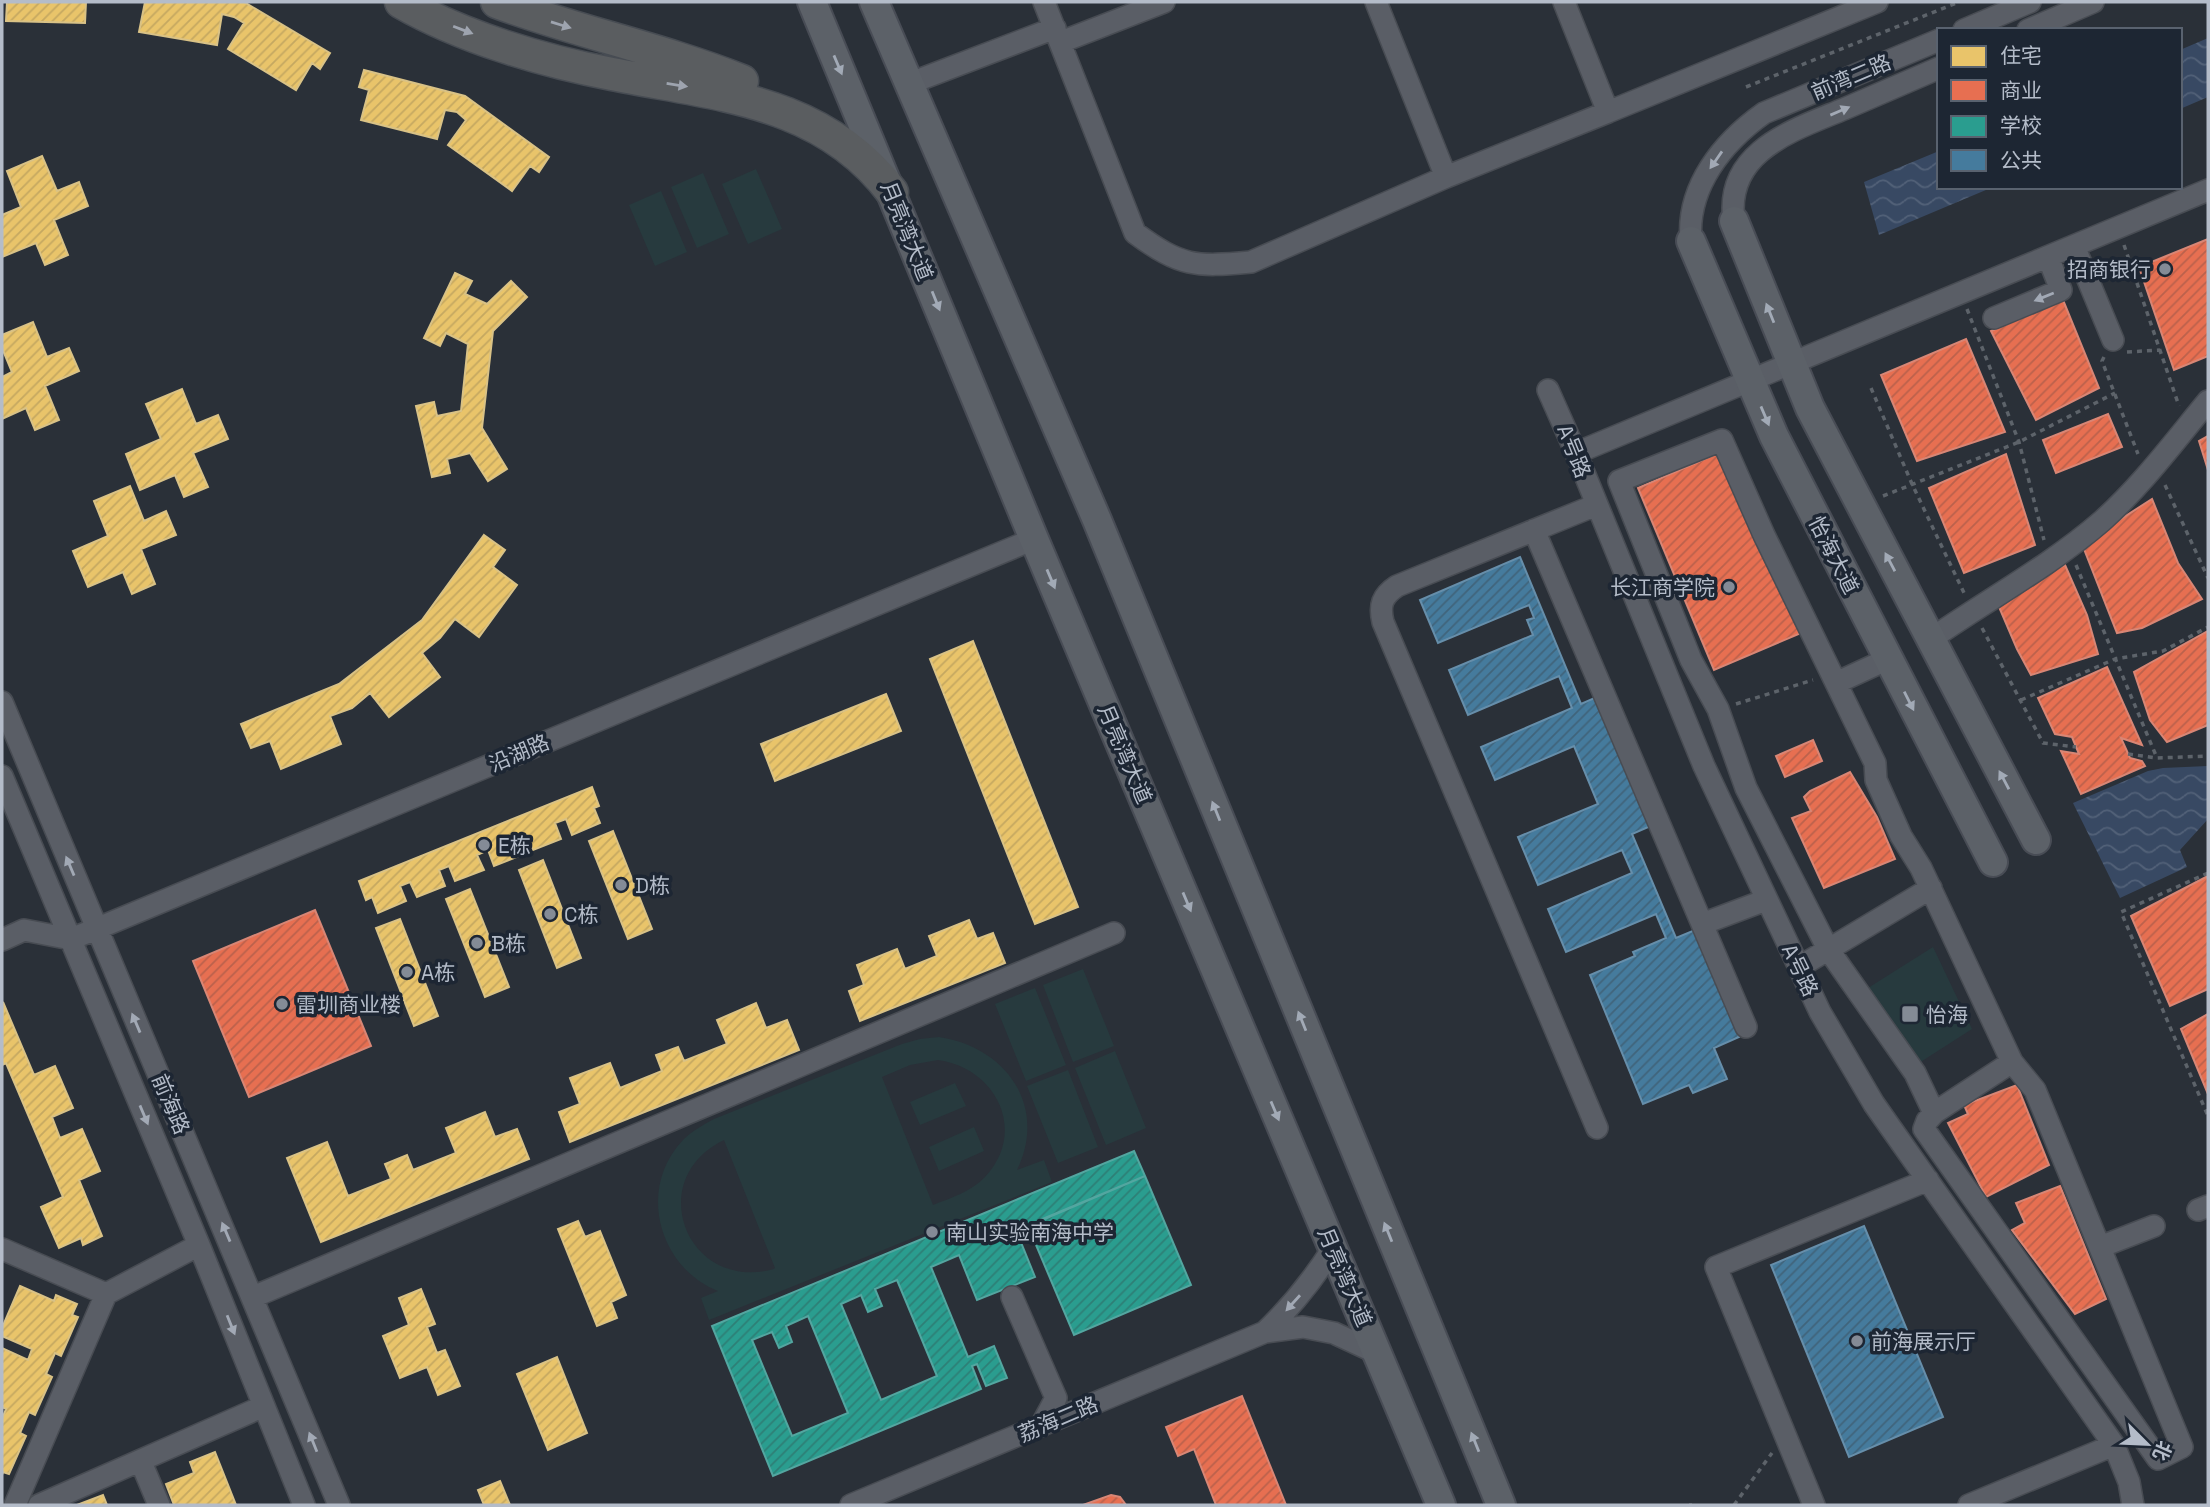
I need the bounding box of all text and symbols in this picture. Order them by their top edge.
one-way arrow [551,20,572,30]
one-way arrow [453,25,474,36]
legend [1937,28,2182,189]
text: 住宅 [2000,42,2042,69]
street label: 前湾二路 [1807,48,1895,106]
one-way arrow [833,54,844,75]
text: 商业 [2000,77,2042,104]
one-way arrow [667,80,689,91]
one-way arrow [1829,105,1850,116]
text: 学校 [2000,112,2042,139]
text: 公共 [2000,147,2042,174]
one-way arrow [1710,151,1723,170]
street label: 月亮湾大道 [875,177,939,285]
place label: 招商银行 [2067,256,2151,283]
marker: 招商银行 [2157,261,2173,277]
one-way arrow [931,291,942,312]
one-way arrow [2033,292,2054,303]
one-way arrow [1765,303,1776,324]
one-way arrow [1760,406,1771,427]
street label: A号路 [1551,420,1597,482]
street label: 怡海大道 [1803,511,1865,599]
one-way arrow [1884,552,1896,572]
one-way arrow [1045,569,1057,589]
place label: 长江商学院 [1610,574,1715,601]
marker: 长江商学院 [1721,579,1737,595]
one-way arrow [1904,691,1915,711]
street label: 月亮湾大道 [1092,700,1158,808]
street label: 沿湖路 [485,728,553,778]
one-way arrow [1999,770,2010,790]
one-way arrow [1210,800,1221,821]
place label: E栋 [498,832,531,859]
marker: E栋 [476,837,492,853]
one-way arrow [64,856,76,876]
place label: D栋 [635,872,670,899]
marker: D栋 [613,877,629,893]
one-way arrow [1182,891,1193,912]
place label: C栋 [564,901,598,928]
marker: C栋 [542,906,558,922]
place label: B栋 [491,930,526,957]
marker: B栋 [469,935,485,951]
street label: A号路 [1776,939,1824,1001]
place label: A栋 [421,959,455,986]
marker: A栋 [399,964,415,980]
place label: 雷圳商业楼 [296,991,401,1018]
marker: 雷圳商业楼 [274,996,290,1012]
place label: 怡海 [1926,1001,1968,1028]
marker: 怡海 [1900,1004,1920,1024]
one-way arrow [1296,1011,1308,1031]
one-way arrow [131,1012,142,1033]
street label: 前海路 [146,1070,196,1138]
one-way arrow [1270,1101,1281,1122]
one-way arrow [139,1105,150,1126]
place label: 南山实验南海中学 [946,1219,1114,1246]
one-way arrow [1383,1221,1394,1242]
one-way arrow [220,1222,232,1242]
street label: 月亮湾大道 [1312,1223,1378,1331]
marker: 南山实验南海中学 [924,1224,940,1240]
one-way arrow [1286,1295,1301,1312]
one-way arrow [226,1315,237,1336]
place label: 前海展示厅 [1871,1328,1976,1355]
marker: 前海展示厅 [1849,1333,1865,1349]
street label: 荔海二路 [1014,1390,1102,1448]
north arrow [2112,1409,2182,1479]
one-way arrow [308,1431,319,1452]
one-way arrow [1469,1431,1480,1452]
text: 北 [2147,1437,2177,1464]

